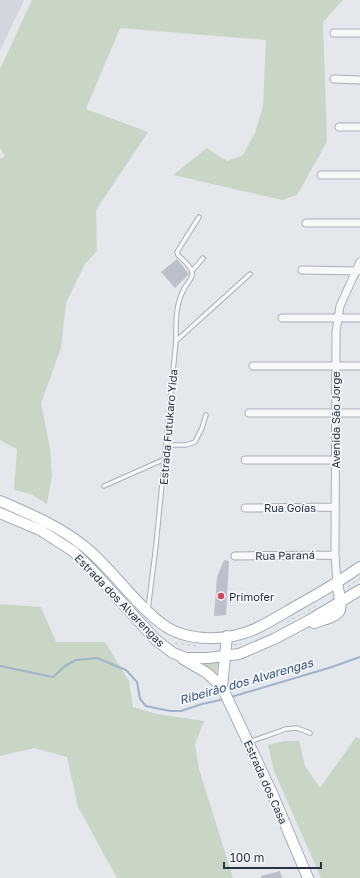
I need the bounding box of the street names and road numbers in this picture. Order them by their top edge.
street label: Estrada Futukaro Yida [156,369,180,485]
street label: Avenida São Jorge [329,371,342,469]
street label: Rua Goías [264,501,316,514]
street label: Rua Paraná [255,548,315,562]
street label: Estrada dos Alvarengas [72,551,168,649]
street label: Estrada dos Casa [242,738,290,826]

